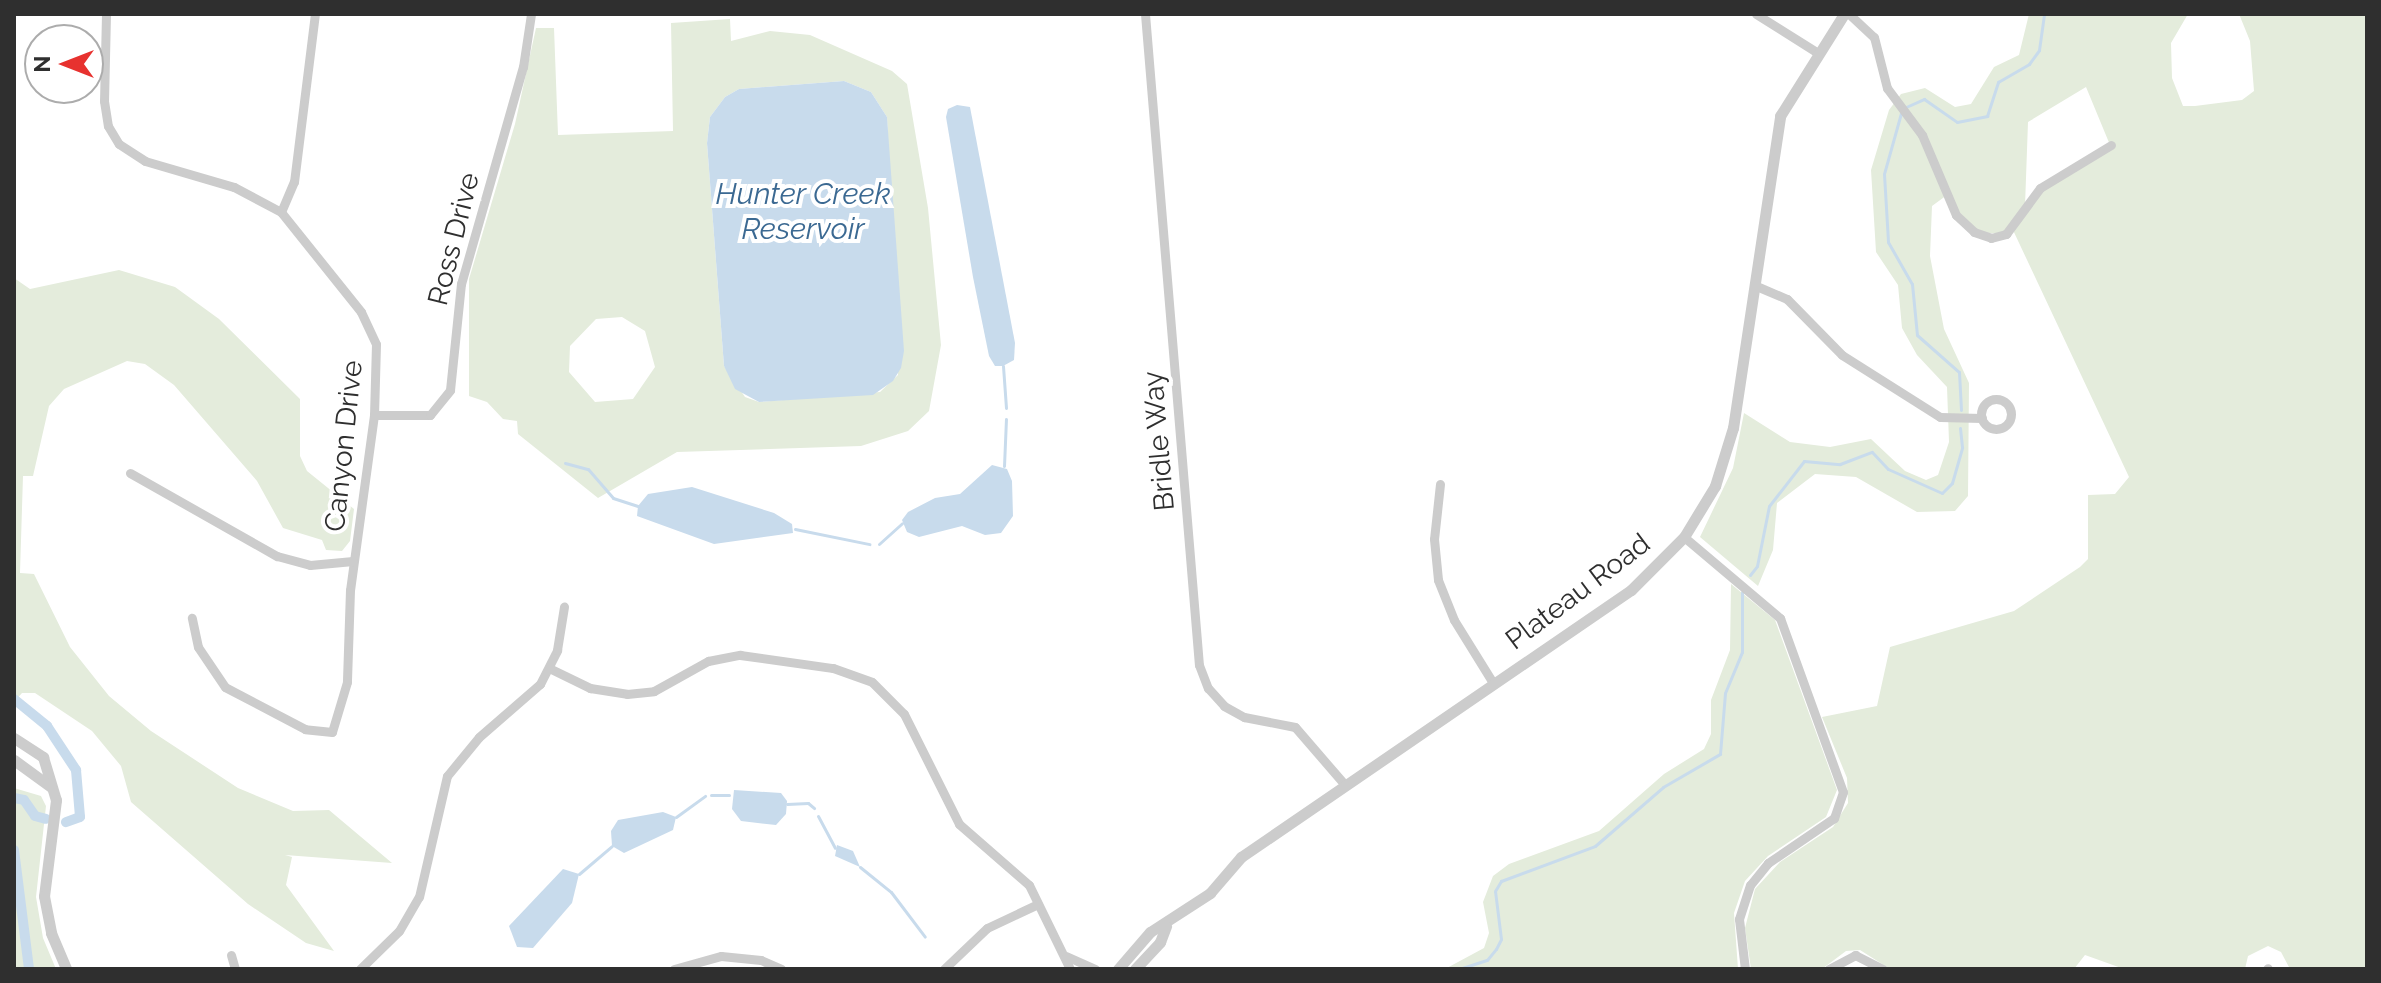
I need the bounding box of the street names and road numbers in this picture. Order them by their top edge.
street label: Ross Drive [421,169,487,309]
street label: Canyon Drive [318,359,370,533]
street label: Bridle Way [1136,369,1182,513]
street label: Plateau Road [1499,527,1657,657]

